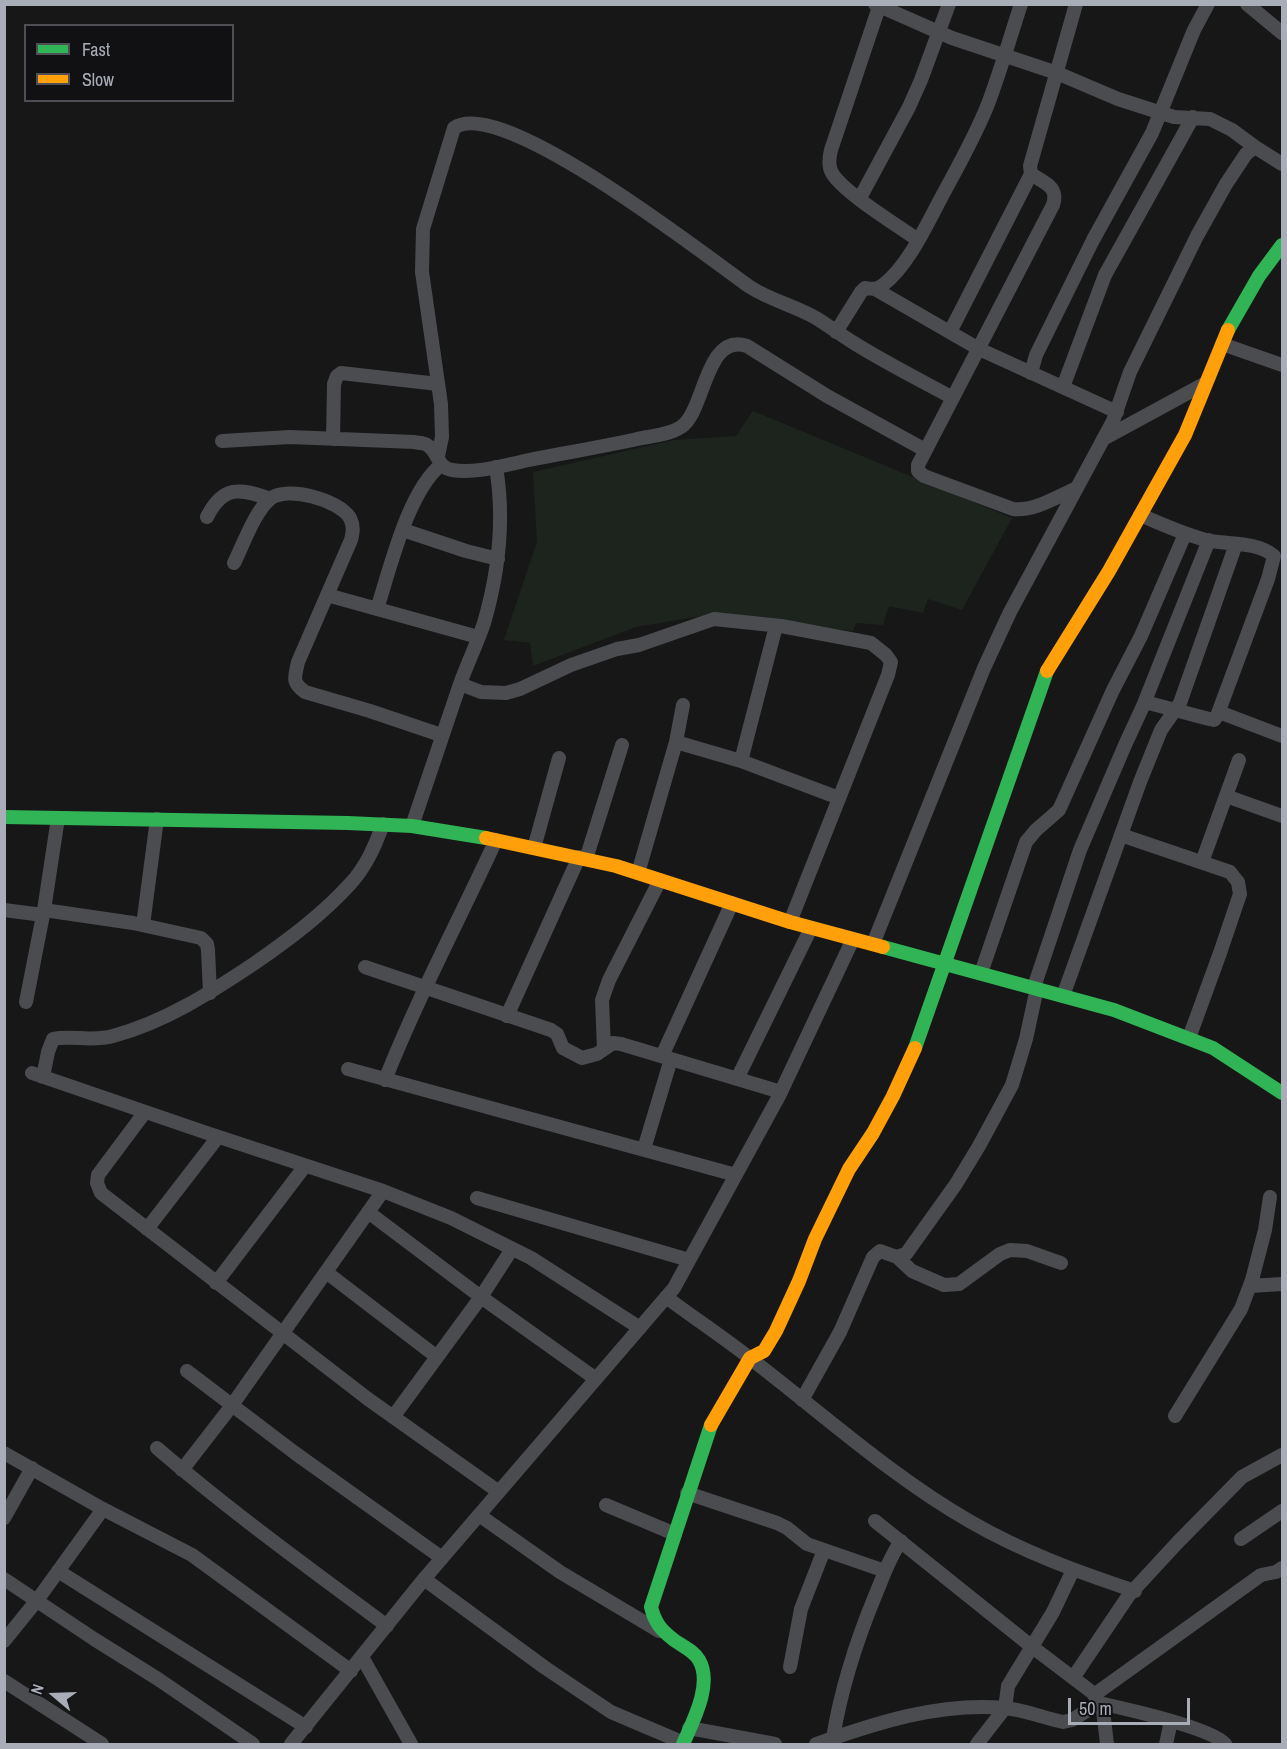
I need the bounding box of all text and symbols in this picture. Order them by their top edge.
legend [24,24,234,102]
text: Fast [82,37,110,62]
text: Slow [82,67,114,92]
north arrow [24,1665,84,1725]
text: N [25,1681,49,1697]
scale bar [1071,1686,1192,1724]
text: 50 m [1079,1696,1112,1721]

